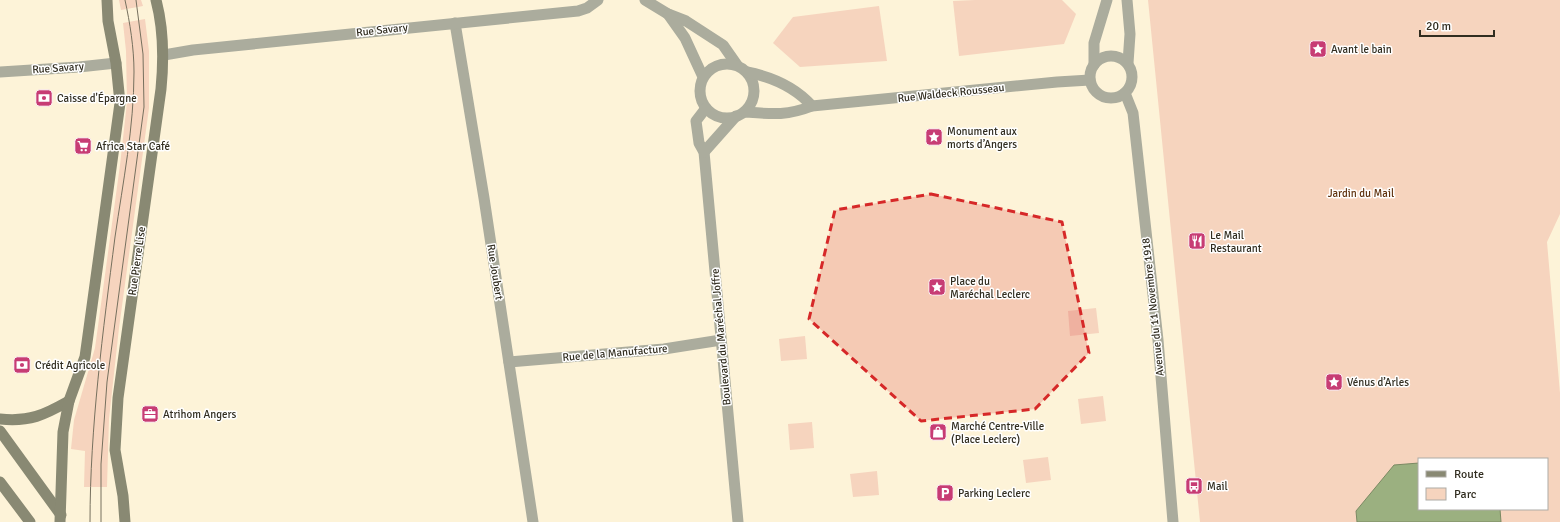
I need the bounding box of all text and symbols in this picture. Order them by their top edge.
scale bar [1420,12,1494,38]
text: 20 m [1426,19,1451,34]
street label: Rue Savary [356,21,409,39]
place icon: Avant le bain [1308,39,1328,59]
place label: Avant le bain [1331,43,1392,56]
street label: Rue Savary [32,60,85,76]
street label: Rue Waldeck Rousseau [897,81,1005,105]
bank icon: Caisse d'Épargne [34,88,54,108]
place label: Caisse d'Épargne [57,91,137,105]
place label: Monument aux morts d’Angers [947,125,1017,151]
place icon: Monument aux morts d’Angers [924,127,944,147]
supermarket icon: Africa Star Café [73,136,93,156]
place label: Africa Star Café [96,140,170,153]
park label: Jardin du Mail [1328,187,1394,200]
street label: Rue Pierre Lise [126,226,148,296]
place label: Le Mail Restaurant [1210,229,1262,255]
restaurant icon: Le Mail Restaurant [1187,231,1207,251]
street label: Avenue du 11 Novembre 1918 [1139,237,1167,377]
street label: Rue Joubert [484,243,506,301]
street label: Boulevard du Maréchal Joffre [709,268,733,406]
place label: Place du Maréchal Leclerc [950,275,1030,301]
place icon: Place du Maréchal Leclerc [927,277,947,297]
street label: Rue de la Manufacture [562,342,668,364]
bank icon: Crédit Agricole [12,355,32,375]
place label: Crédit Agricole [35,359,105,372]
place icon: Vénus d’Arles [1324,372,1344,392]
place label: Vénus d’Arles [1347,376,1409,389]
office icon: Atrihom Angers [140,404,160,424]
place label: Atrihom Angers [163,408,237,421]
place label: Marché Centre-Ville (Place Leclerc) [951,420,1044,446]
shop icon: Marché Centre-Ville (Place Leclerc) [928,422,948,442]
legend [1418,458,1548,510]
text: Route [1454,467,1484,482]
bus stop icon: Mail [1184,476,1204,496]
place label: Mail [1207,480,1228,493]
parking icon: Parking Leclerc [935,483,955,503]
place label: Parking Leclerc [958,487,1030,500]
text: Parc [1454,487,1477,502]

